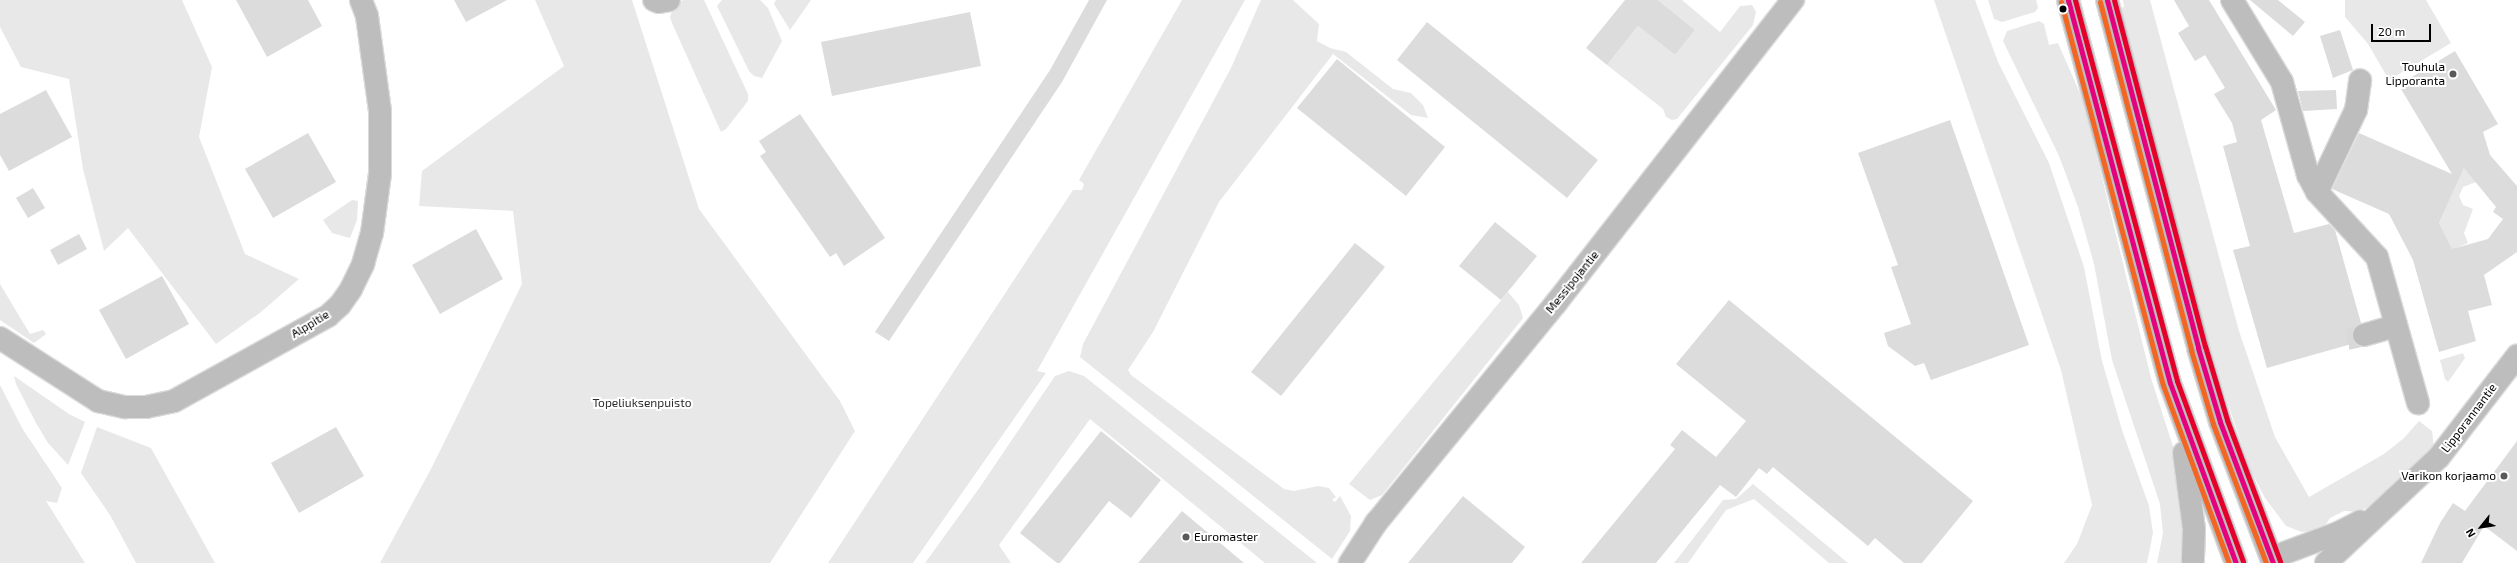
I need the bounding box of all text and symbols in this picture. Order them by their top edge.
unlabelled marker [2058,4,2068,14]
scale bar [2373,16,2433,42]
text: 20 m [2378,24,2405,38]
place label: Touhula Lipporanta [2386,60,2445,88]
marker: Touhula Lipporanta [2448,69,2458,79]
street label: Messipojantie [1542,248,1602,316]
street label: Alppitie [288,307,332,341]
street label: Lipporannantie [2438,381,2500,455]
park label: Topeliuksenpuisto [592,396,692,410]
place label: Varikon korjaamo [2401,469,2496,483]
marker: Varikon korjaamo [2499,471,2509,481]
north arrow [2461,507,2501,547]
text: N [2463,527,2478,540]
place label: Euromaster [1194,530,1258,544]
marker: Euromaster [1181,532,1191,542]

